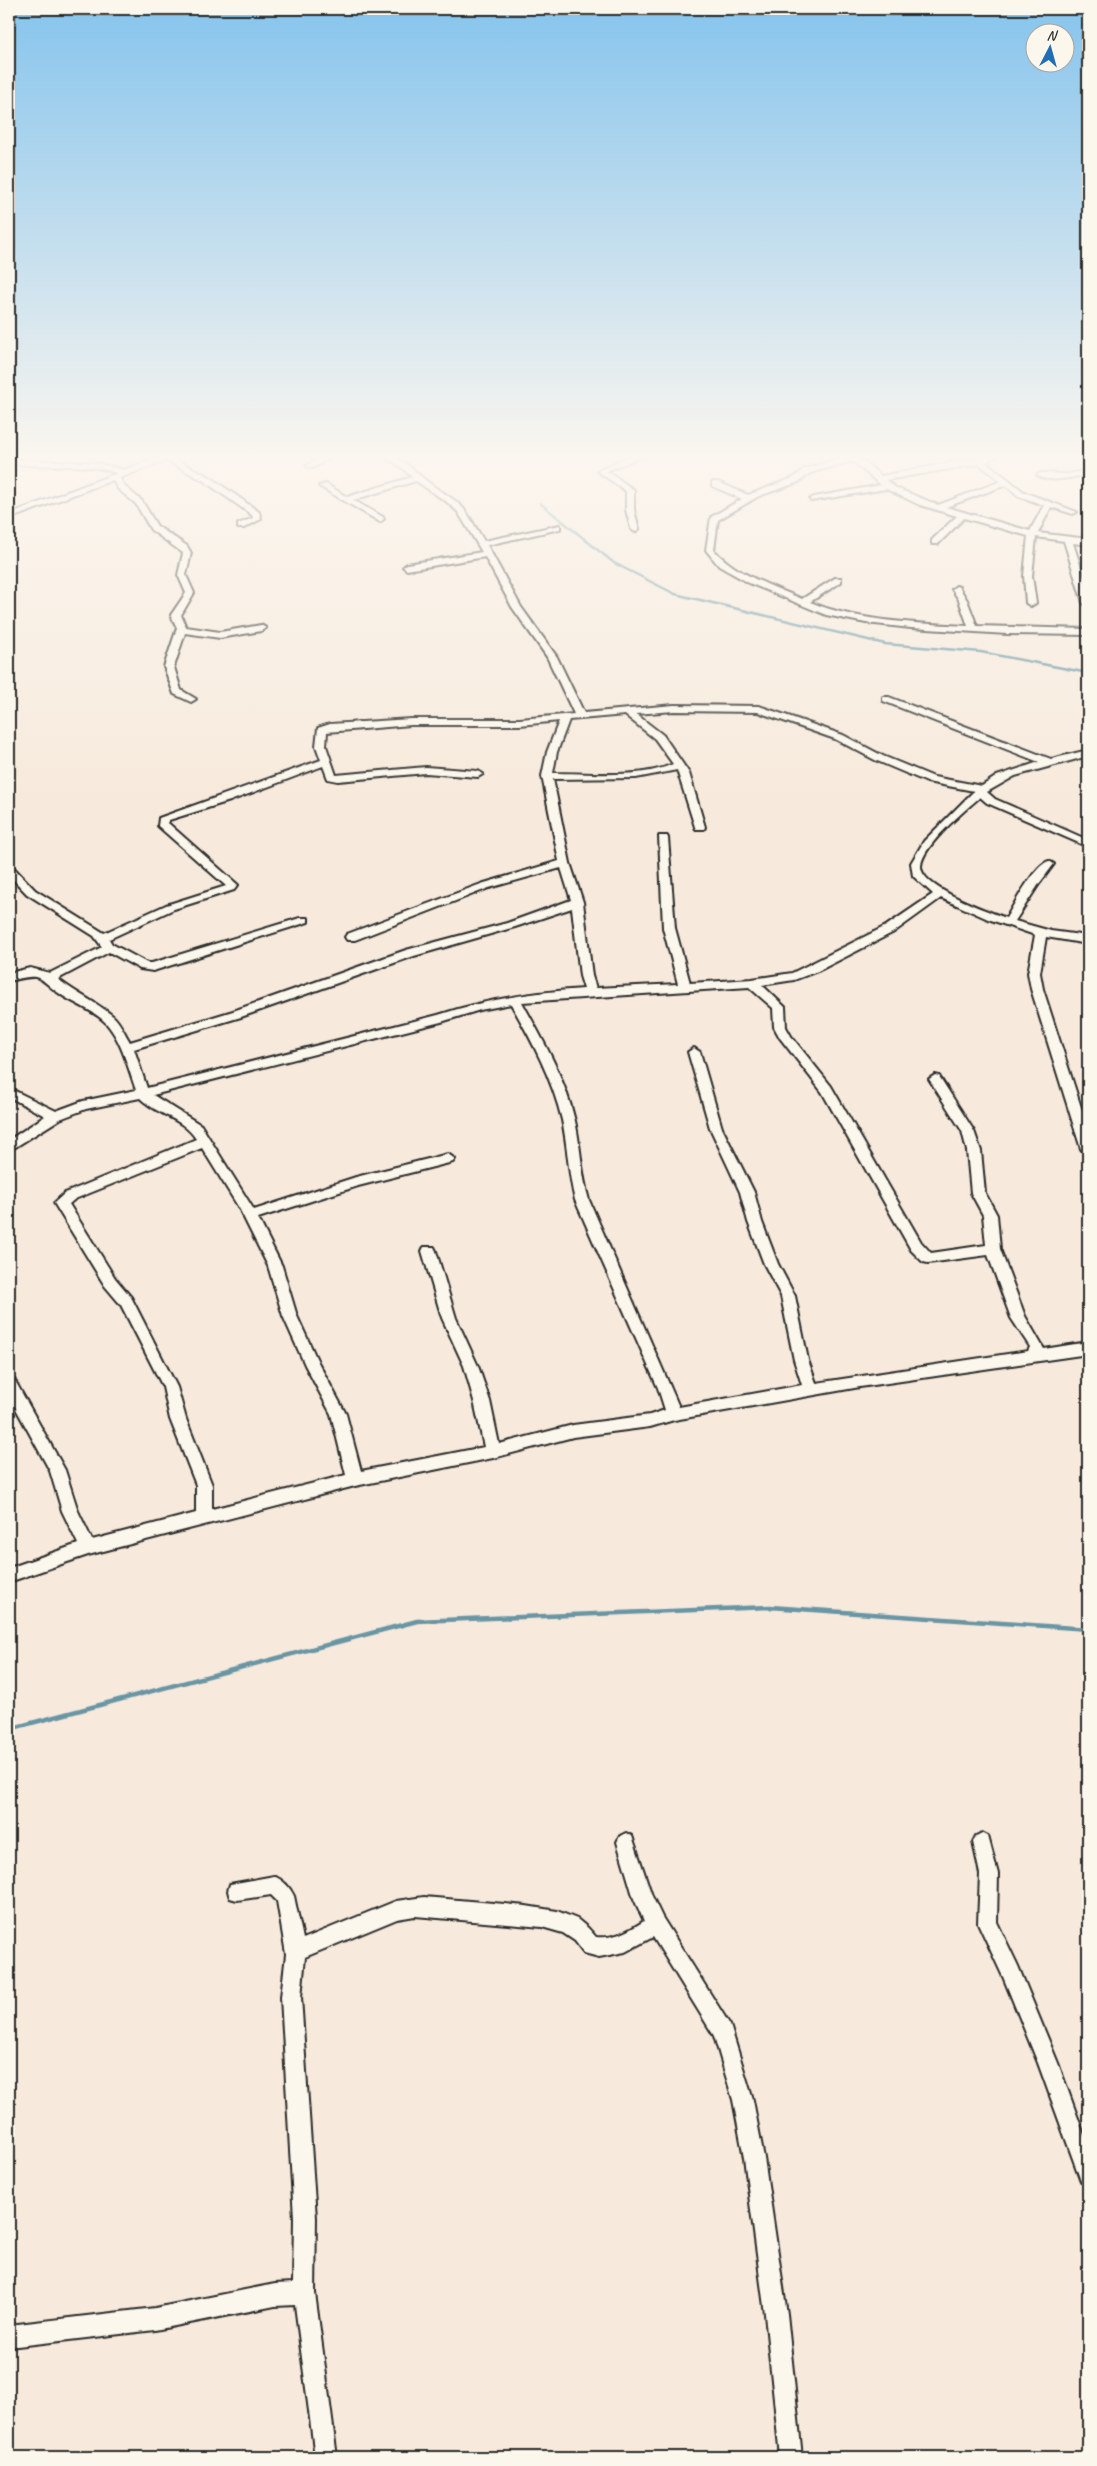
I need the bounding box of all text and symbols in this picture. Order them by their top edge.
north arrow [1024,22,1074,72]
text: N [1046,27,1059,45]

